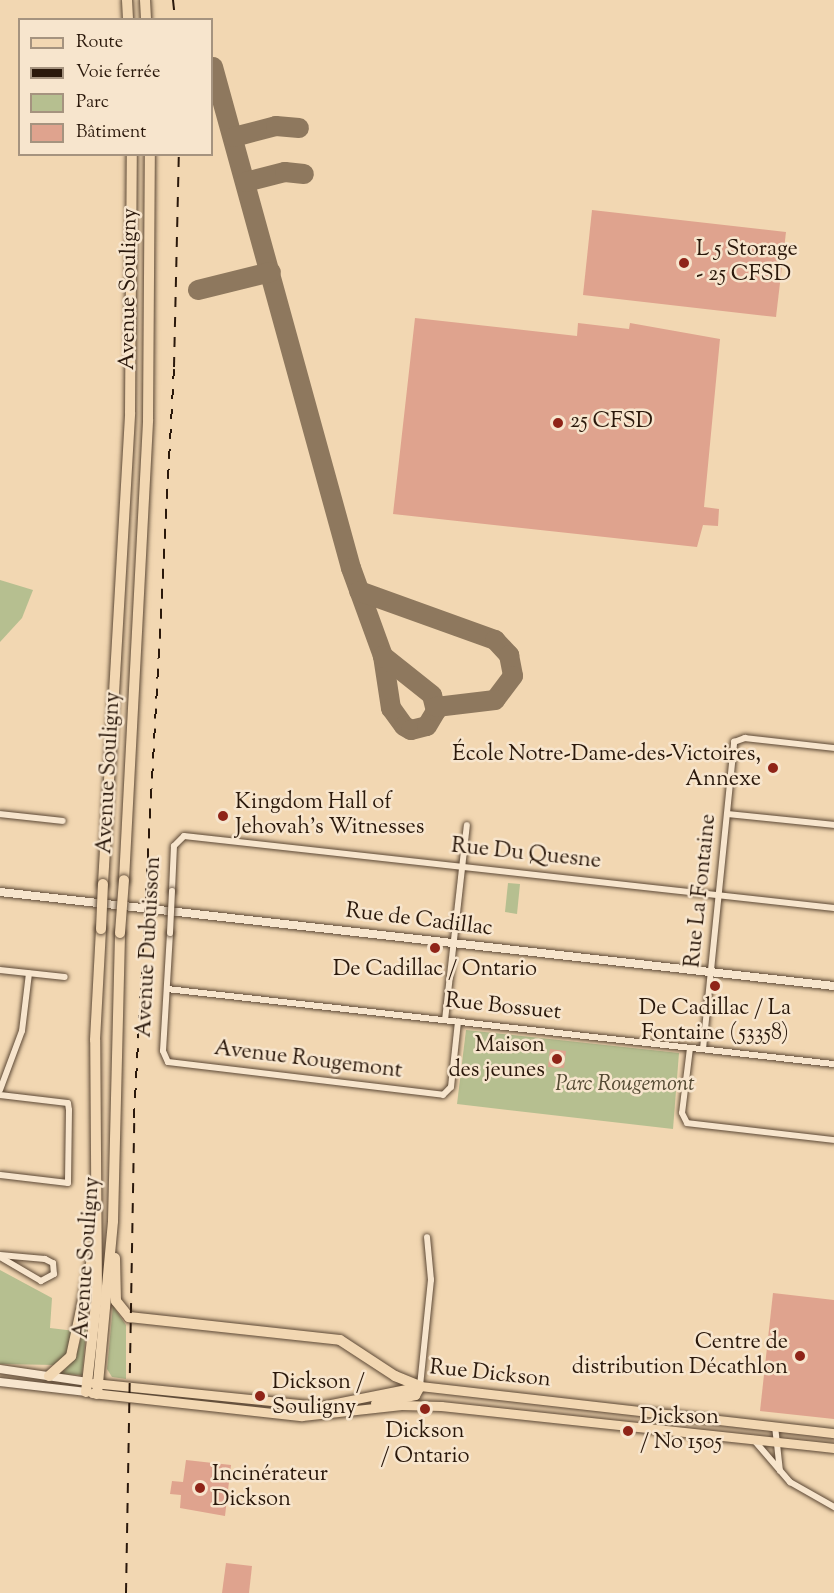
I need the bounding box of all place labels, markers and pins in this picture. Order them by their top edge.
place label: L 5 Storage - 25 CFSD [696,237,798,288]
marker: L 5 Storage - 25 CFSD [677,256,691,270]
place label: 25 CFSD [570,410,653,436]
marker: 25 CFSD [551,416,565,430]
place label: École Notre-Dame-des-Victoires, Annexe [452,742,761,794]
marker: École Notre-Dame-des-Victoires, Annexe [766,761,780,775]
place label: Kingdom Hall of Jehovah's Witnesses [235,790,424,842]
marker: Kingdom Hall of Jehovah's Witnesses [216,809,230,823]
marker: De Cadillac / Ontario [428,941,442,955]
place label: De Cadillac / Ontario [333,958,537,984]
marker: De Cadillac / La Fontaine (53358) [708,979,722,993]
place label: De Cadillac / La Fontaine (53358) [639,996,791,1048]
place label: Maison des jeunes [448,1033,545,1084]
marker: Maison des jeunes [550,1052,564,1066]
place label: Centre de distribution Décathlon [572,1330,788,1382]
marker: Centre de distribution Décathlon [793,1349,807,1363]
place label: Dickson / Souligny [272,1370,365,1422]
marker: Dickson / Souligny [253,1389,267,1403]
marker: Dickson / Ontario [418,1402,432,1416]
place label: Dickson / No 1505 [640,1405,722,1456]
place label: Dickson / Ontario [380,1419,470,1470]
marker: Dickson / No 1505 [621,1424,635,1438]
place label: Incinérateur Dickson [212,1462,328,1514]
marker: Incinérateur Dickson [193,1481,207,1495]

